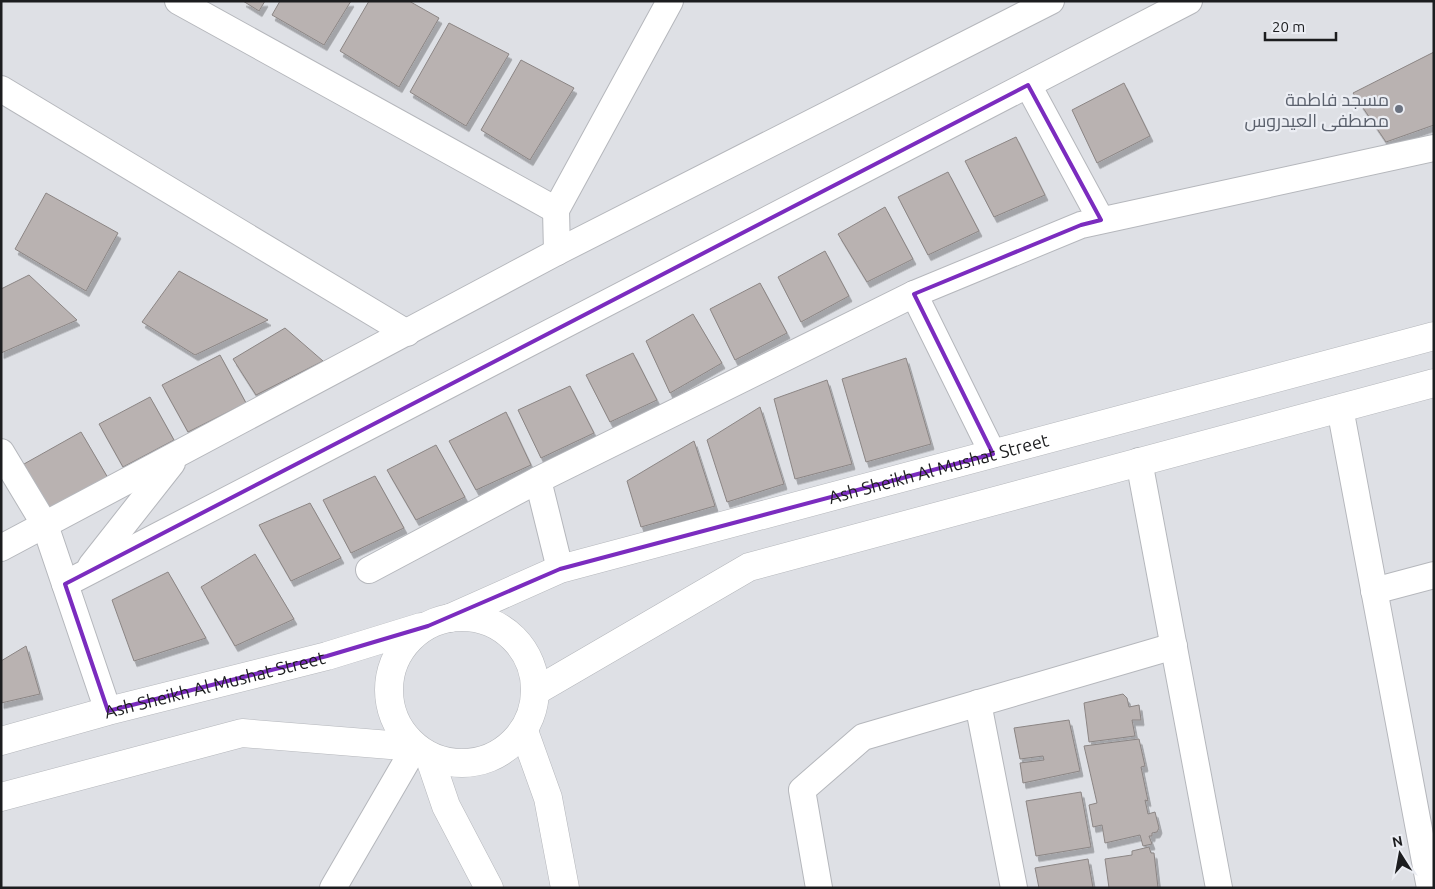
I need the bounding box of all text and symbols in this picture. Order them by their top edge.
scale bar [1265,10,1336,42]
text: 20 m [1272,18,1305,35]
place label: مسجد فاطمة مصطفى العيدروس [1245,89,1389,132]
marker: مسجد فاطمة مصطفى العيدروس [1393,103,1405,115]
street label: Ash Sheikh Al Mushat Street [826,429,1051,507]
street label: Ash Sheikh Al Mushat Street [102,647,327,722]
north arrow [1375,829,1425,879]
text: N [1391,832,1404,850]

